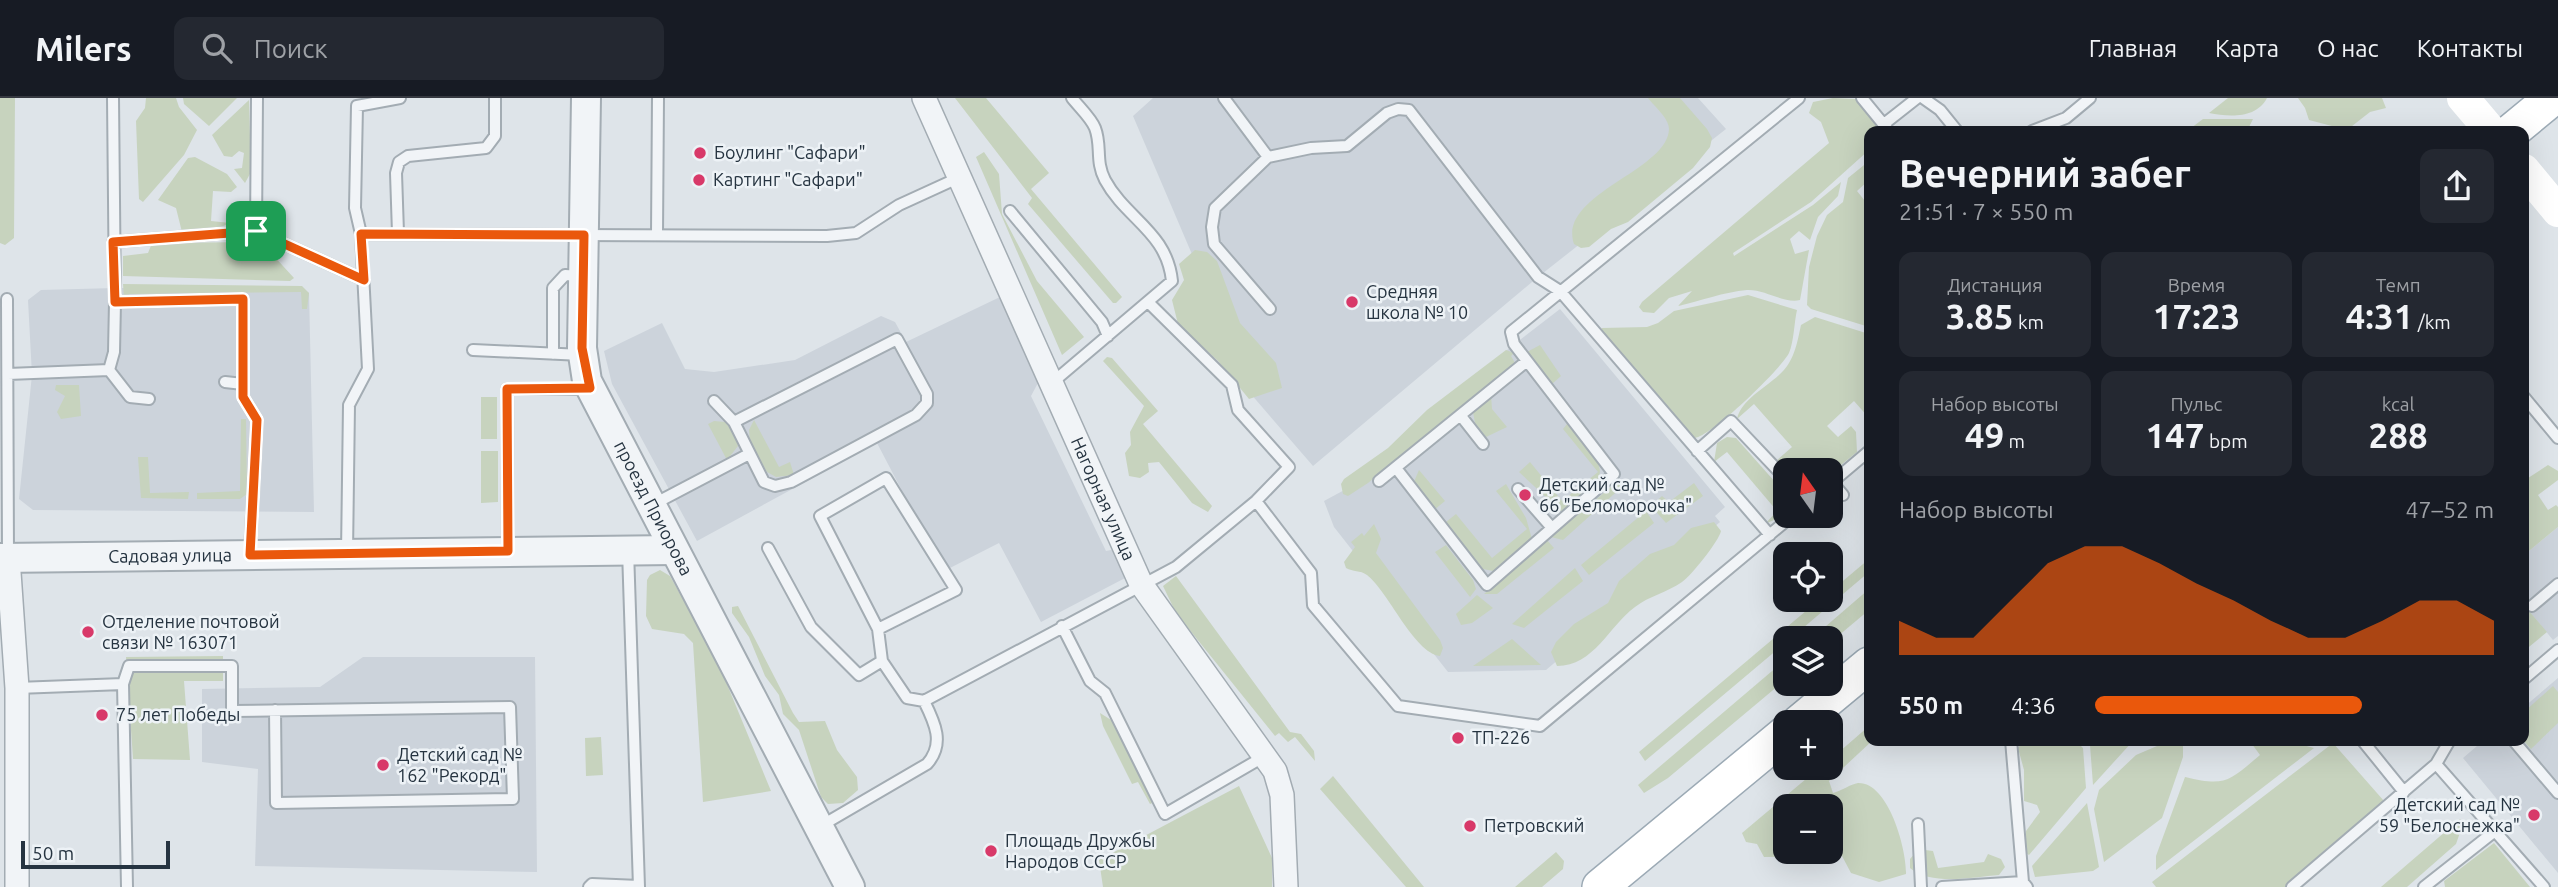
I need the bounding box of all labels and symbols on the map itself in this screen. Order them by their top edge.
place label: Боулинг "Сафари" [714,142,866,162]
marker: Боулинг "Сафари" [692,145,708,161]
place label: Картинг "Сафари" [713,169,863,189]
marker: Картинг "Сафари" [691,172,707,188]
pin [226,201,286,261]
place label: Средняя школа № 10 [1366,281,1468,322]
marker: Средняя школа № 10 [1344,294,1360,310]
street label: Нагорная улица [1068,434,1140,563]
street label: проезд Приорова [611,437,697,579]
north arrow [1773,458,1843,528]
place label: Детский сад № 66 "Беломорочка" [1539,474,1692,515]
marker: Детский сад № 66 "Беломорочка" [1517,487,1533,503]
street label: Садовая улица [108,544,232,566]
place label: Отделение почтовой связи № 163071 [102,611,280,652]
marker: Отделение почтовой связи № 163071 [80,624,96,640]
place label: 75 лет Победы [116,704,240,724]
marker: 75 лет Победы [94,707,110,723]
place label: ТП-226 [1472,727,1530,747]
marker: ТП-226 [1450,730,1466,746]
place label: Детский сад № 162 "Рекорд" [397,744,523,785]
marker: Детский сад № 162 "Рекорд" [375,757,391,773]
place label: Детский сад № 59 "Белоснежка" [2379,794,2520,835]
marker: Детский сад № 59 "Белоснежка" [2526,807,2542,823]
place label: Петровский [1484,815,1584,835]
marker: Петровский [1462,818,1478,834]
place label: Площадь Дружбы Народов СССР [1005,830,1156,871]
scale bar [21,838,170,870]
marker: Площадь Дружбы Народов СССР [983,843,999,859]

